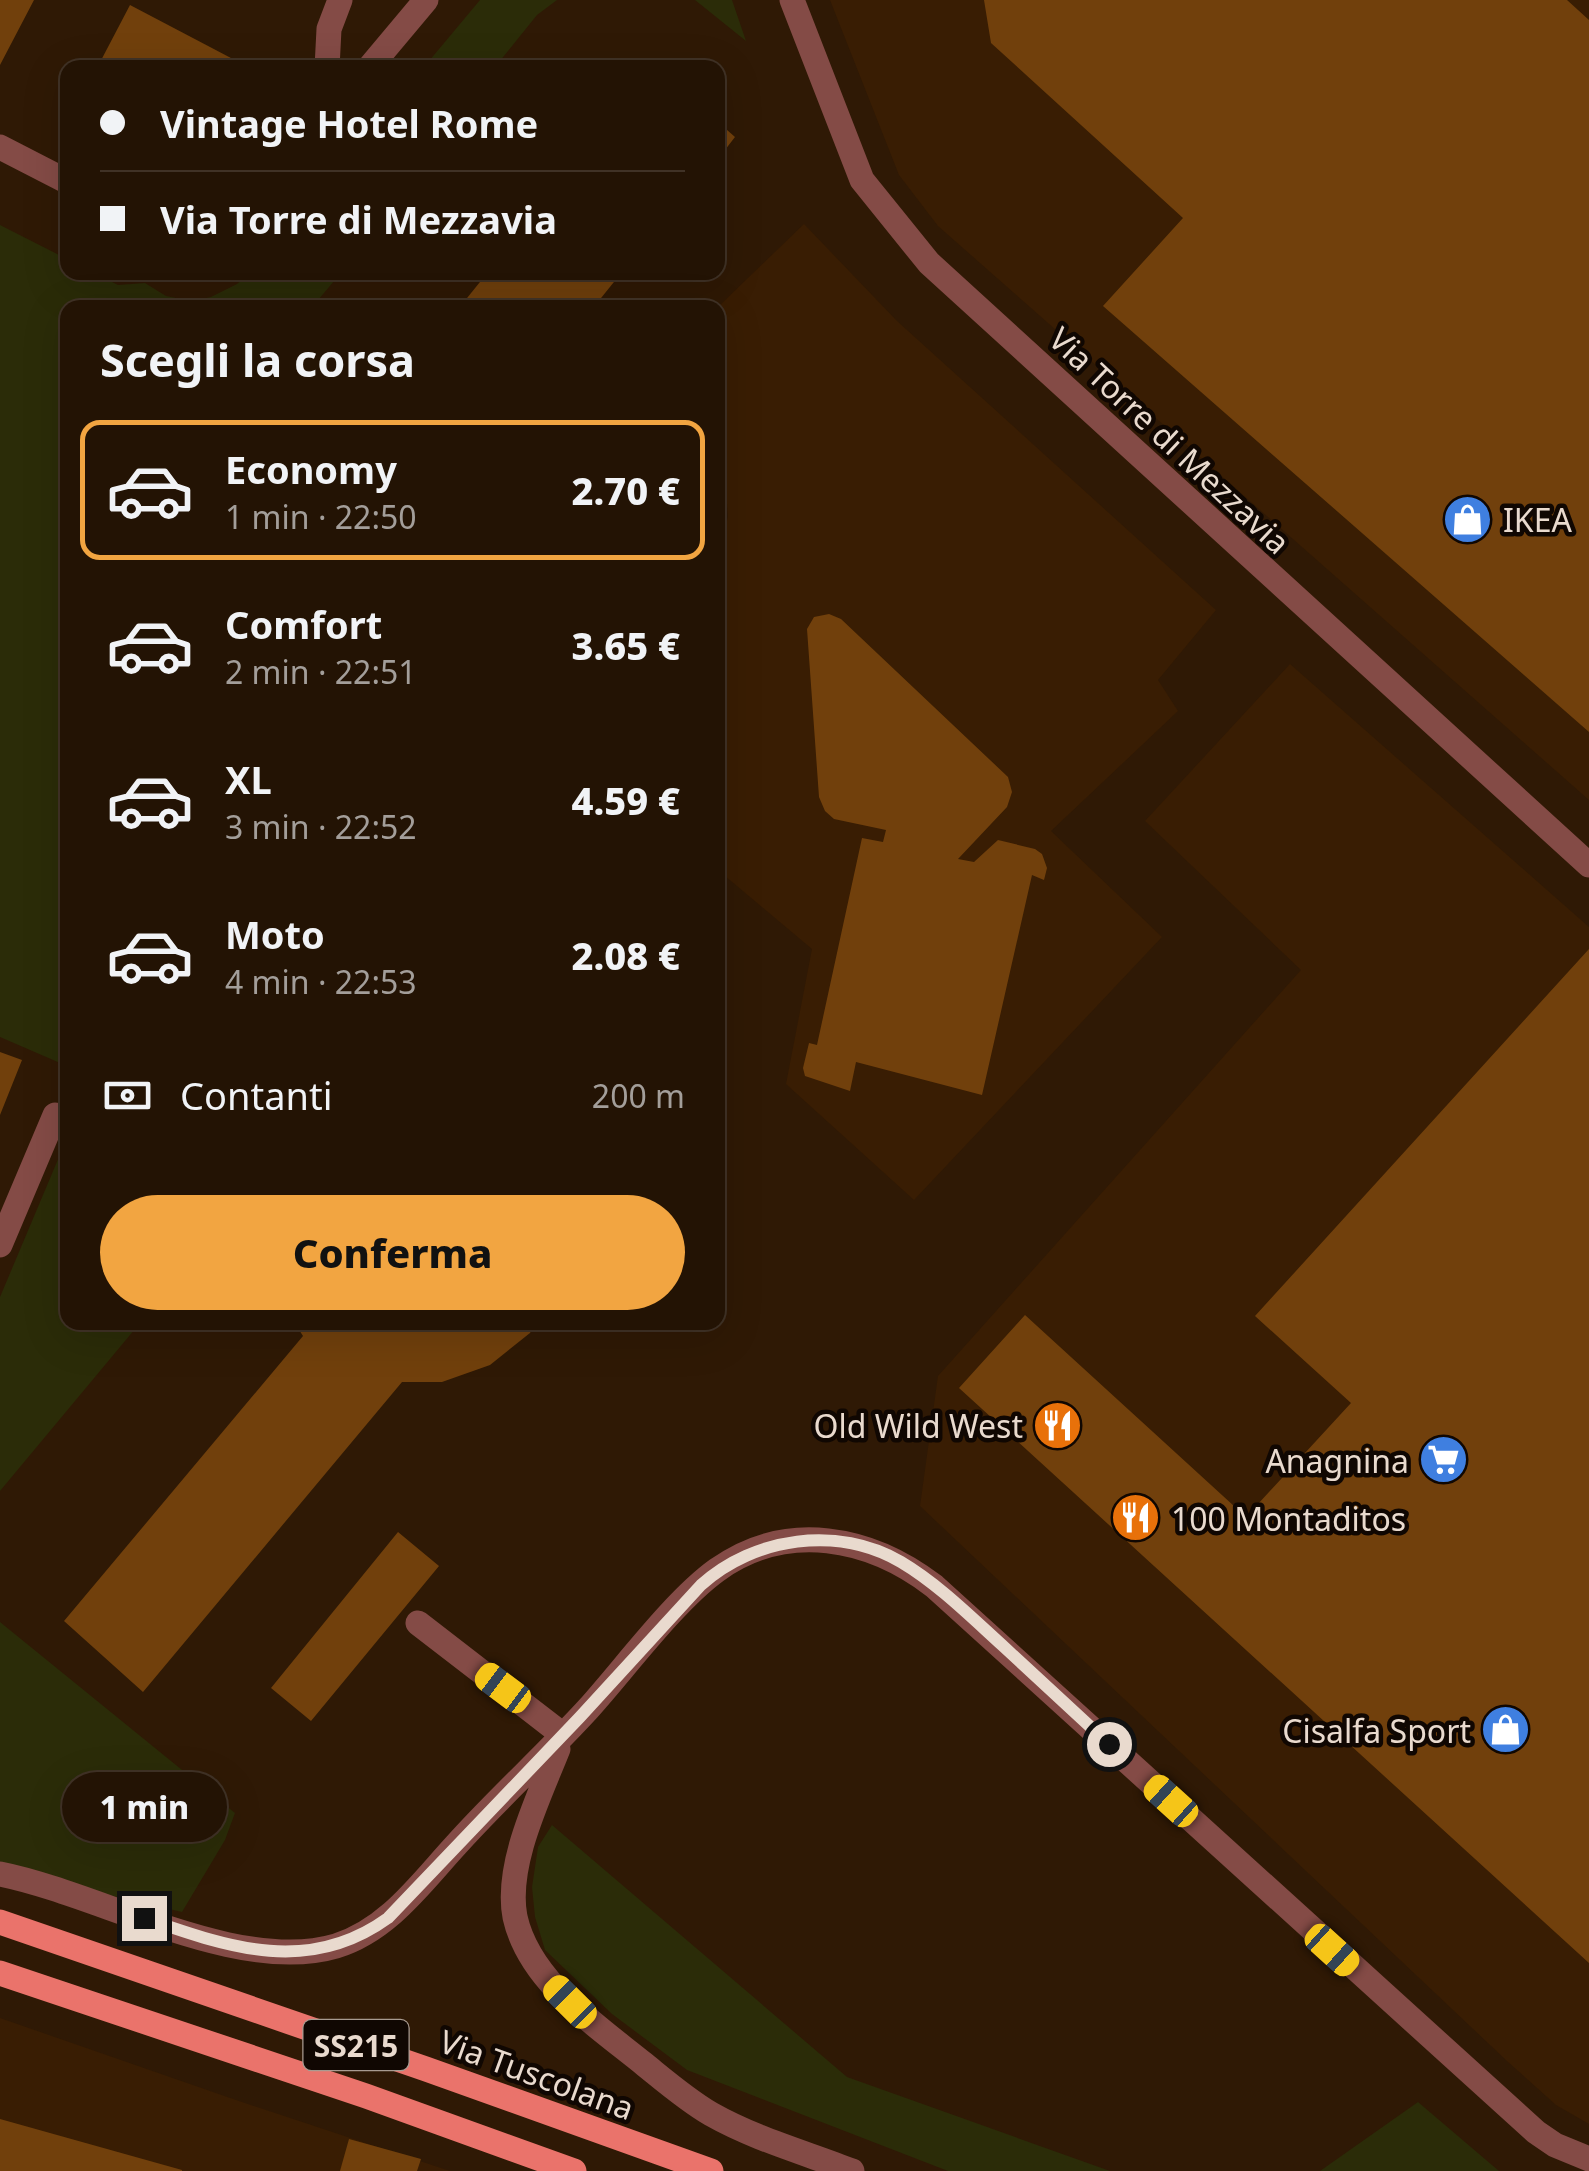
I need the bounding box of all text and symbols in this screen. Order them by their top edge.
text: Vintage Hotel Rome [160,97,538,149]
text: Via Torre di Mezzavia [160,193,557,245]
street label: Via Torre di Mezzavia [1040,317,1300,563]
text: Scegli la corsa [100,329,415,390]
text: Economy [225,443,397,495]
icon: car [105,445,195,535]
text: 2.70 € [571,464,680,516]
shop icon: IKEA [1442,493,1494,545]
text: 1 min · 22:50 [225,495,417,538]
place label: IKEA [1503,498,1572,541]
text: Comfort [225,598,382,650]
icon: car [105,600,195,690]
text: 3.65 € [571,619,680,671]
text: 2 min · 22:51 [225,650,417,693]
text: XL [225,753,272,805]
icon: car [105,755,195,845]
text: 4.59 € [571,774,680,826]
text: 3 min · 22:52 [225,805,417,848]
text: Moto [225,908,325,960]
icon: car [105,910,195,1000]
text: 2.08 € [571,929,680,981]
text: 4 min · 22:53 [225,960,417,1003]
icon: cash [100,1068,155,1123]
text: Contanti [180,1069,333,1121]
text: 200 m [592,1074,685,1117]
button: Conferma [100,1195,685,1310]
restaurant icon: Old Wild West [1032,1399,1084,1451]
place label: Old Wild West [813,1404,1023,1447]
supermarket icon: Anagnina [1418,1434,1470,1486]
place label: Anagnina [1265,1439,1409,1482]
restaurant icon: 100 Montaditos [1110,1492,1162,1544]
place label: 100 Montaditos [1171,1497,1406,1540]
car [470,1658,536,1718]
shop icon: Cisalfa Sport [1480,1704,1532,1756]
place label: Cisalfa Sport [1282,1709,1471,1752]
route start [1087,1722,1132,1767]
car [1139,1770,1203,1832]
callout: 1 min [62,1773,226,1843]
text: 1 min [100,1785,189,1828]
route end [122,1896,167,1941]
car [1300,1919,1364,1981]
car [538,1970,602,2034]
street label: Via Tuscolana [434,2019,640,2129]
road number: SS215 [304,2020,408,2070]

